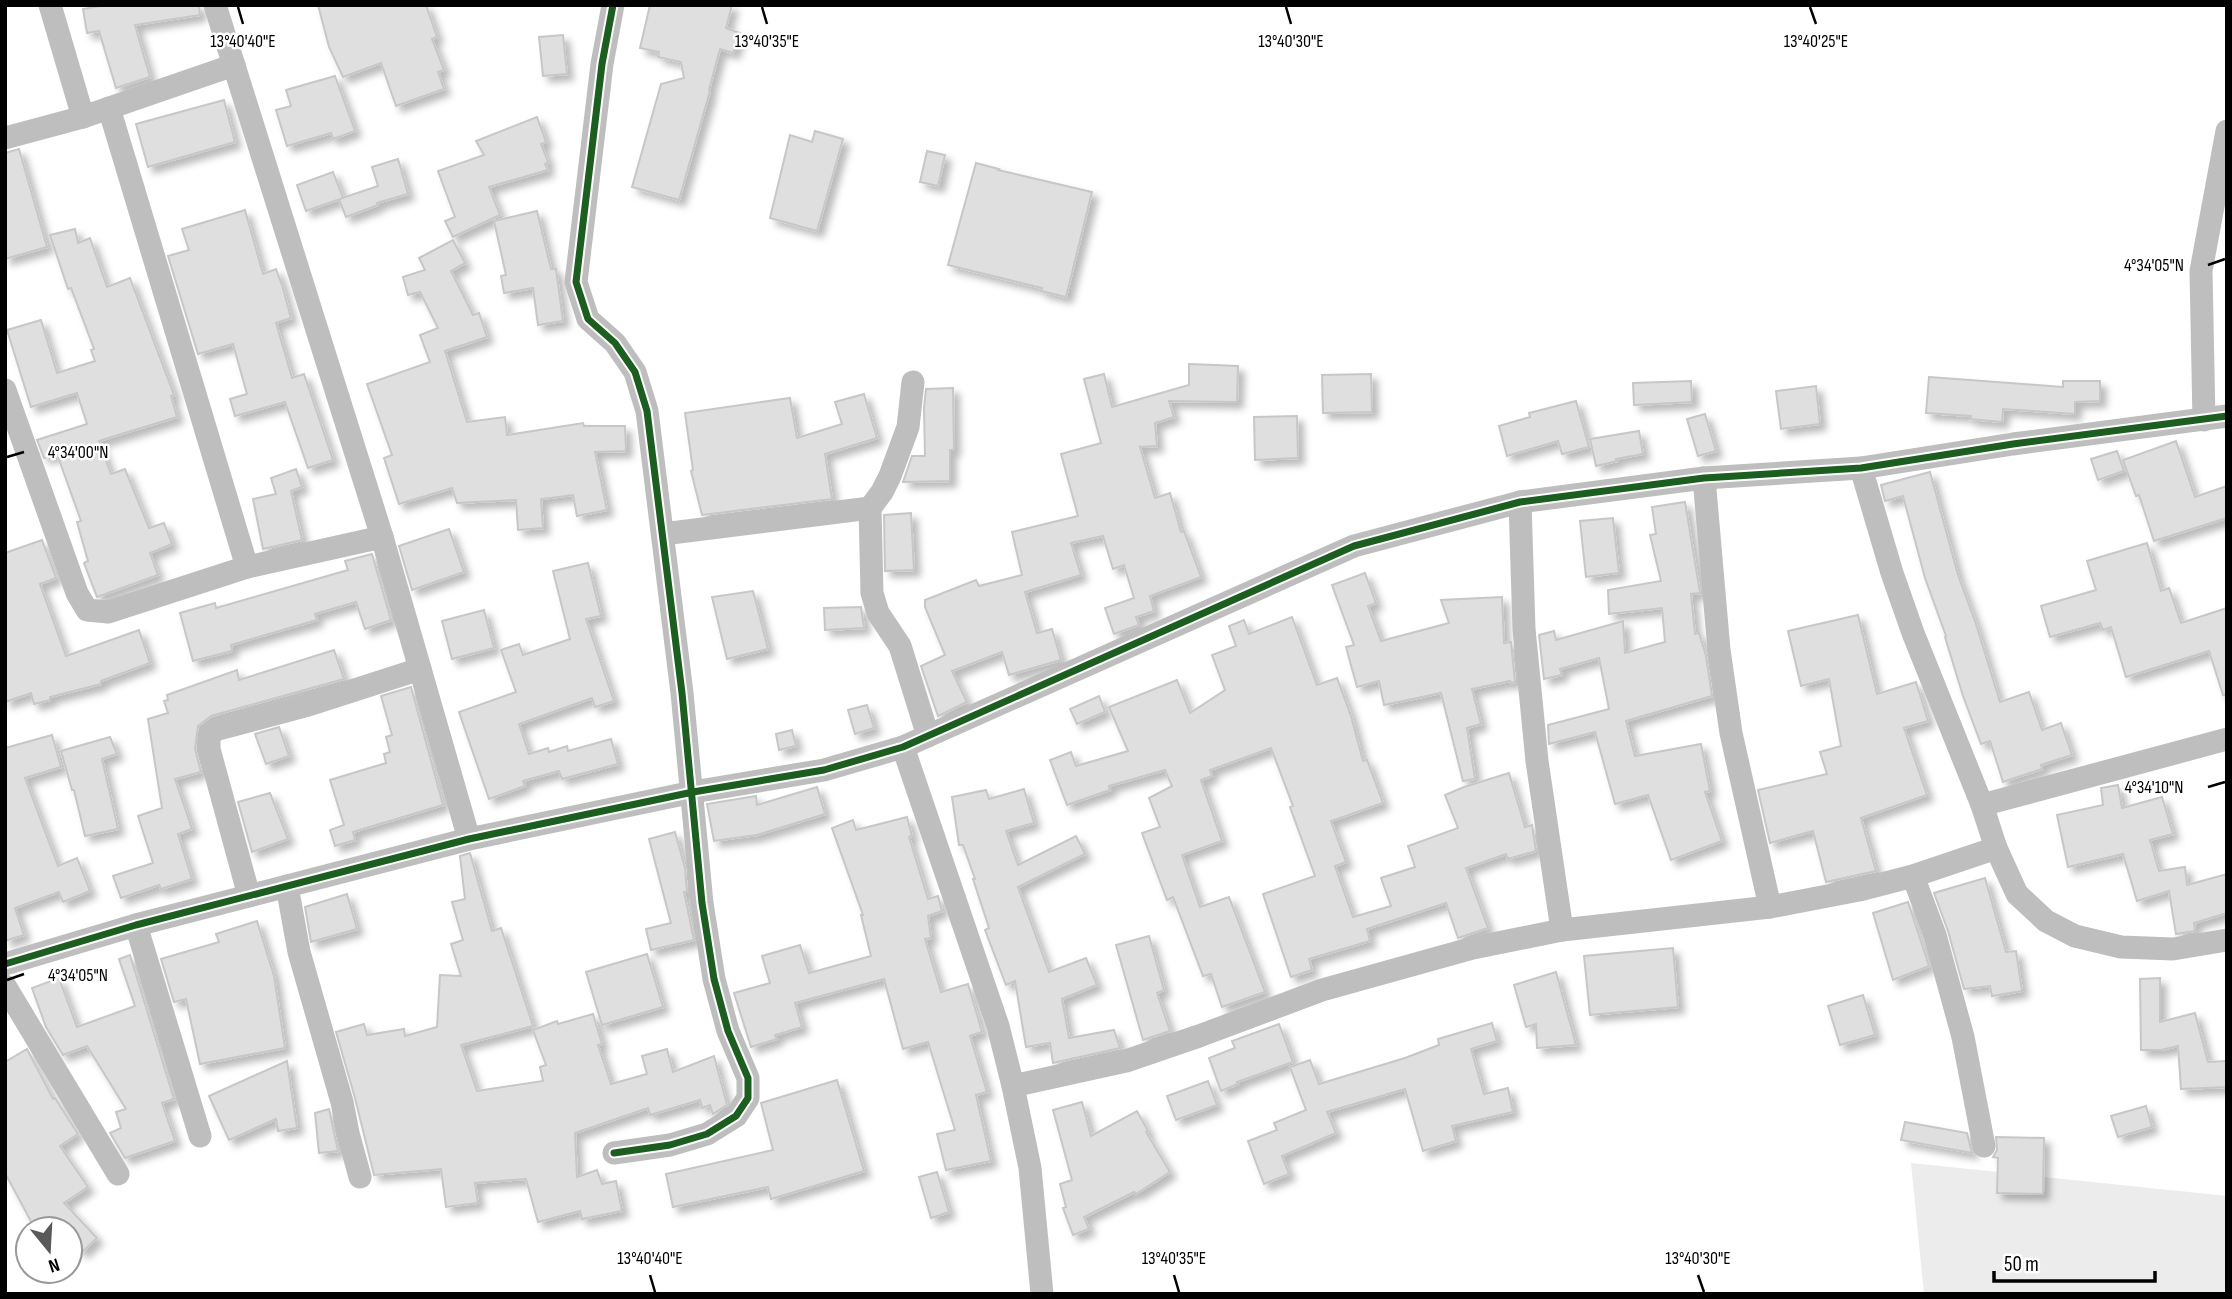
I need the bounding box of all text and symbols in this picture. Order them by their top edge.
text: 13°40'40"E [210,31,276,52]
text: 13°40'35"E [735,31,799,52]
text: 13°40'30"E [1258,31,1324,52]
text: 13°40'25"E [1784,31,1848,52]
text: 4°34'05"N [2124,255,2184,276]
text: 4°34'00"N [48,442,108,463]
text: 4°34'10"N [2125,777,2183,798]
text: 4°34'05"N [48,965,108,986]
north arrow [14,1215,84,1285]
scale bar [1994,1240,2155,1284]
text: 13°40'40"E [617,1248,683,1269]
text: 13°40'35"E [1142,1248,1206,1269]
text: 13°40'30"E [1665,1248,1731,1269]
text: N [45,1252,62,1277]
text: 50 m [2004,1252,2039,1277]

